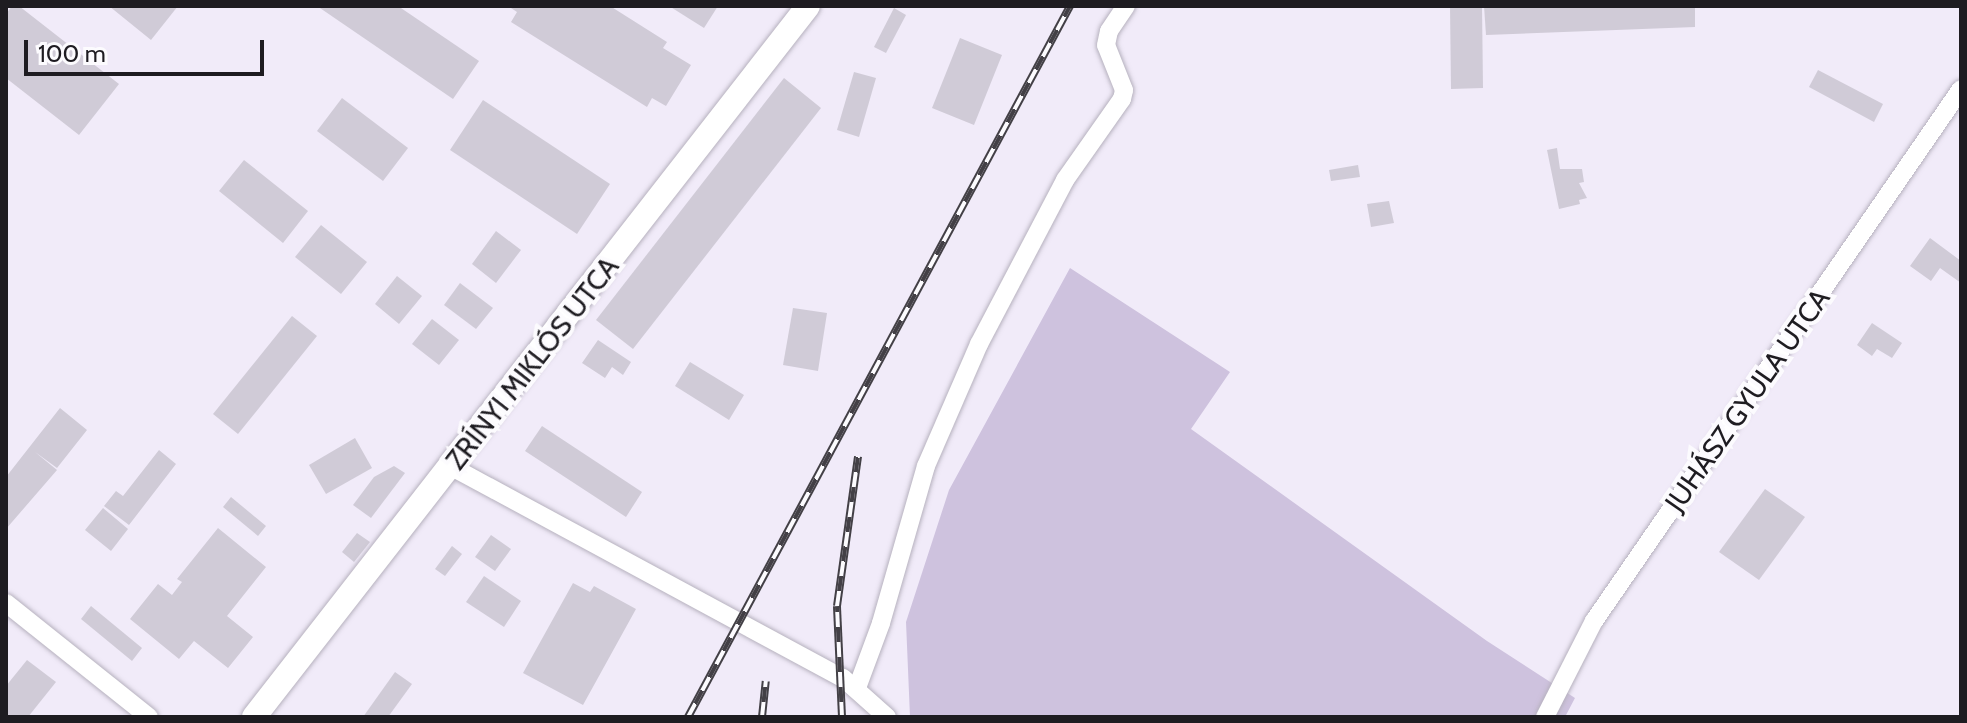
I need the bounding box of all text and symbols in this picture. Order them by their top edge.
scale bar [28,24,268,74]
text: 100 m [38,39,106,68]
street label: ZRÍNYI MIKLÓS UTCA [439,250,625,476]
street label: JUHÁSZ GYULA UTCA [1658,282,1836,518]

